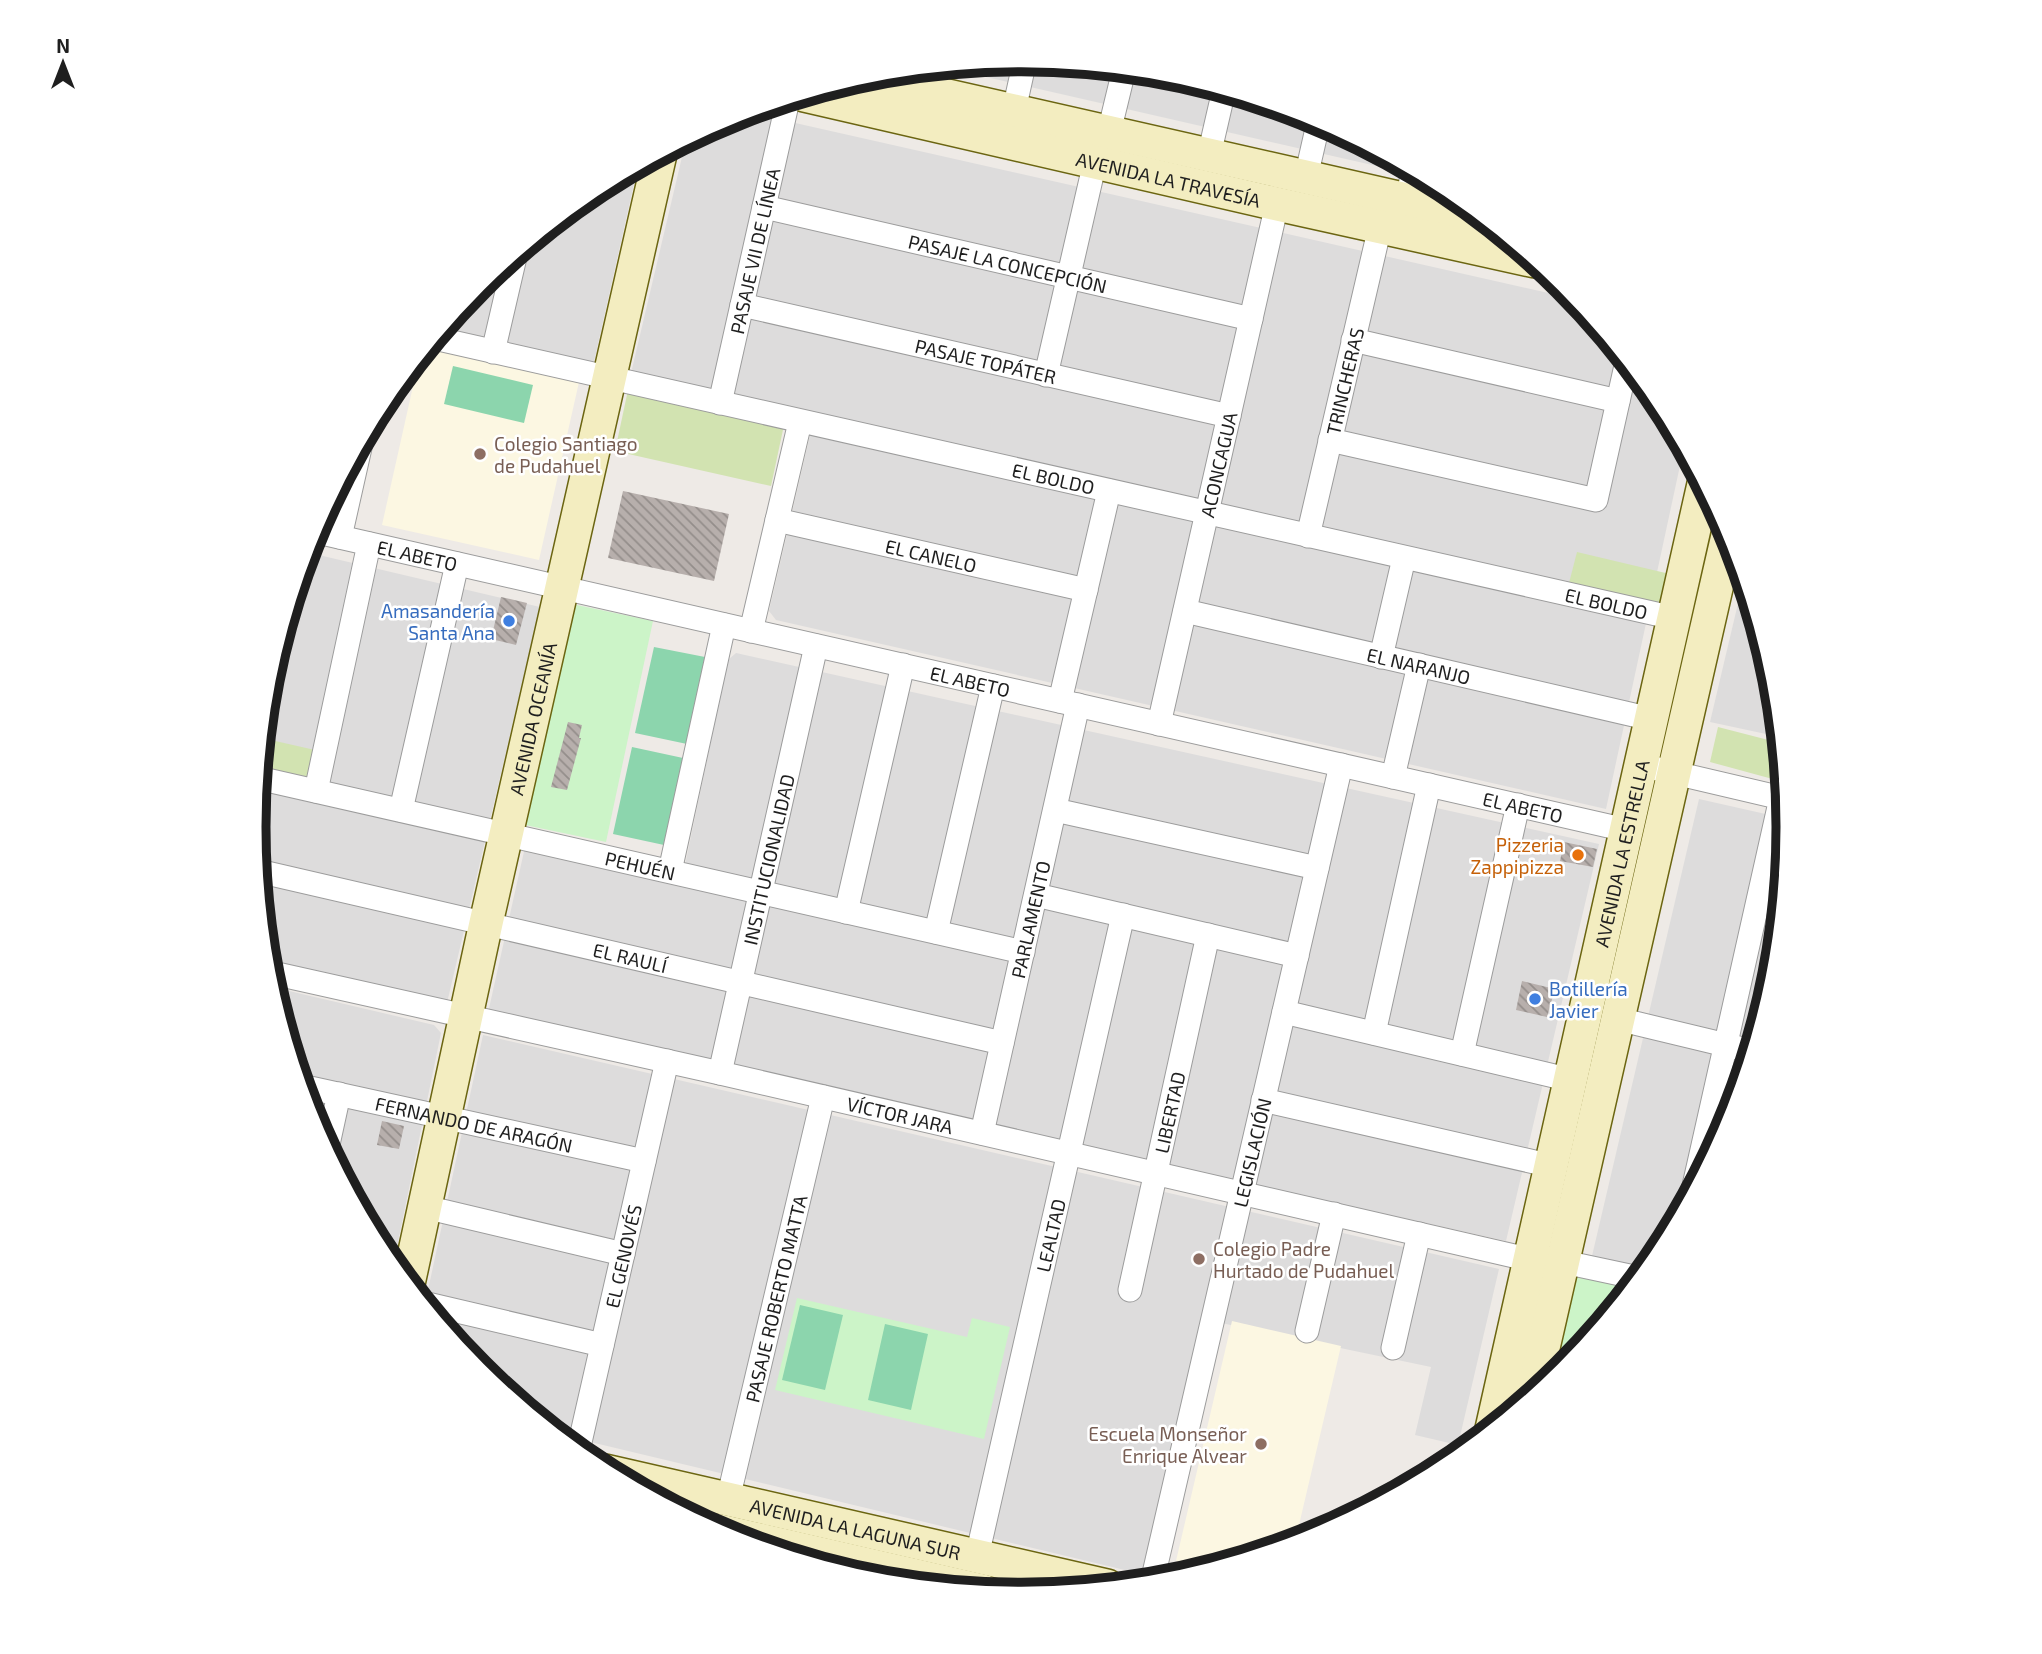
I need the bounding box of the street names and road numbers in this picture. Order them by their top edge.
street label: AVENIDA LA TRAVESÍA [1074,147,1263,211]
street label: PASAJE VII DE LÍNEA [724,165,784,336]
street label: PASAJE LA CONCEPCIÓN [906,229,1109,297]
street label: TRINCHERAS [1320,325,1368,437]
street label: PASAJE TOPÁTER [913,333,1058,388]
street label: ACONCAGUA [1195,410,1241,520]
street label: EL BOLDO [1010,457,1097,498]
street label: EL CANELO [883,533,979,576]
street label: EL ABETO [375,534,460,575]
street label: EL BOLDO [1563,582,1650,623]
street label: AVENIDA OCEANÍA [504,640,561,797]
street label: EL NARANJO [1365,642,1473,688]
street label: EL ABETO [928,660,1012,701]
street label: AVENIDA LA ESTRELLA [1589,757,1653,949]
street label: INSTITUCIONALIDAD [738,772,798,947]
street label: EL ABETO [1481,786,1565,827]
street label: PEHUÉN [603,846,678,884]
street label: PARLAMENTO [1006,858,1054,980]
street label: EL RAULÍ [591,937,670,977]
street label: LIBERTAD [1149,1069,1189,1155]
street label: FERNANDO DE ARAGÓN [373,1091,575,1157]
street label: VÍCTOR JARA [845,1091,956,1138]
street label: LEGISLACIÓN [1228,1096,1275,1209]
street label: PASAJE ROBERTO MATTA [740,1192,811,1405]
street label: LEALTAD [1031,1196,1070,1274]
street label: EL GENOVÉS [600,1202,645,1310]
street label: AVENIDA LA LAGUNA SUR [748,1493,963,1564]

